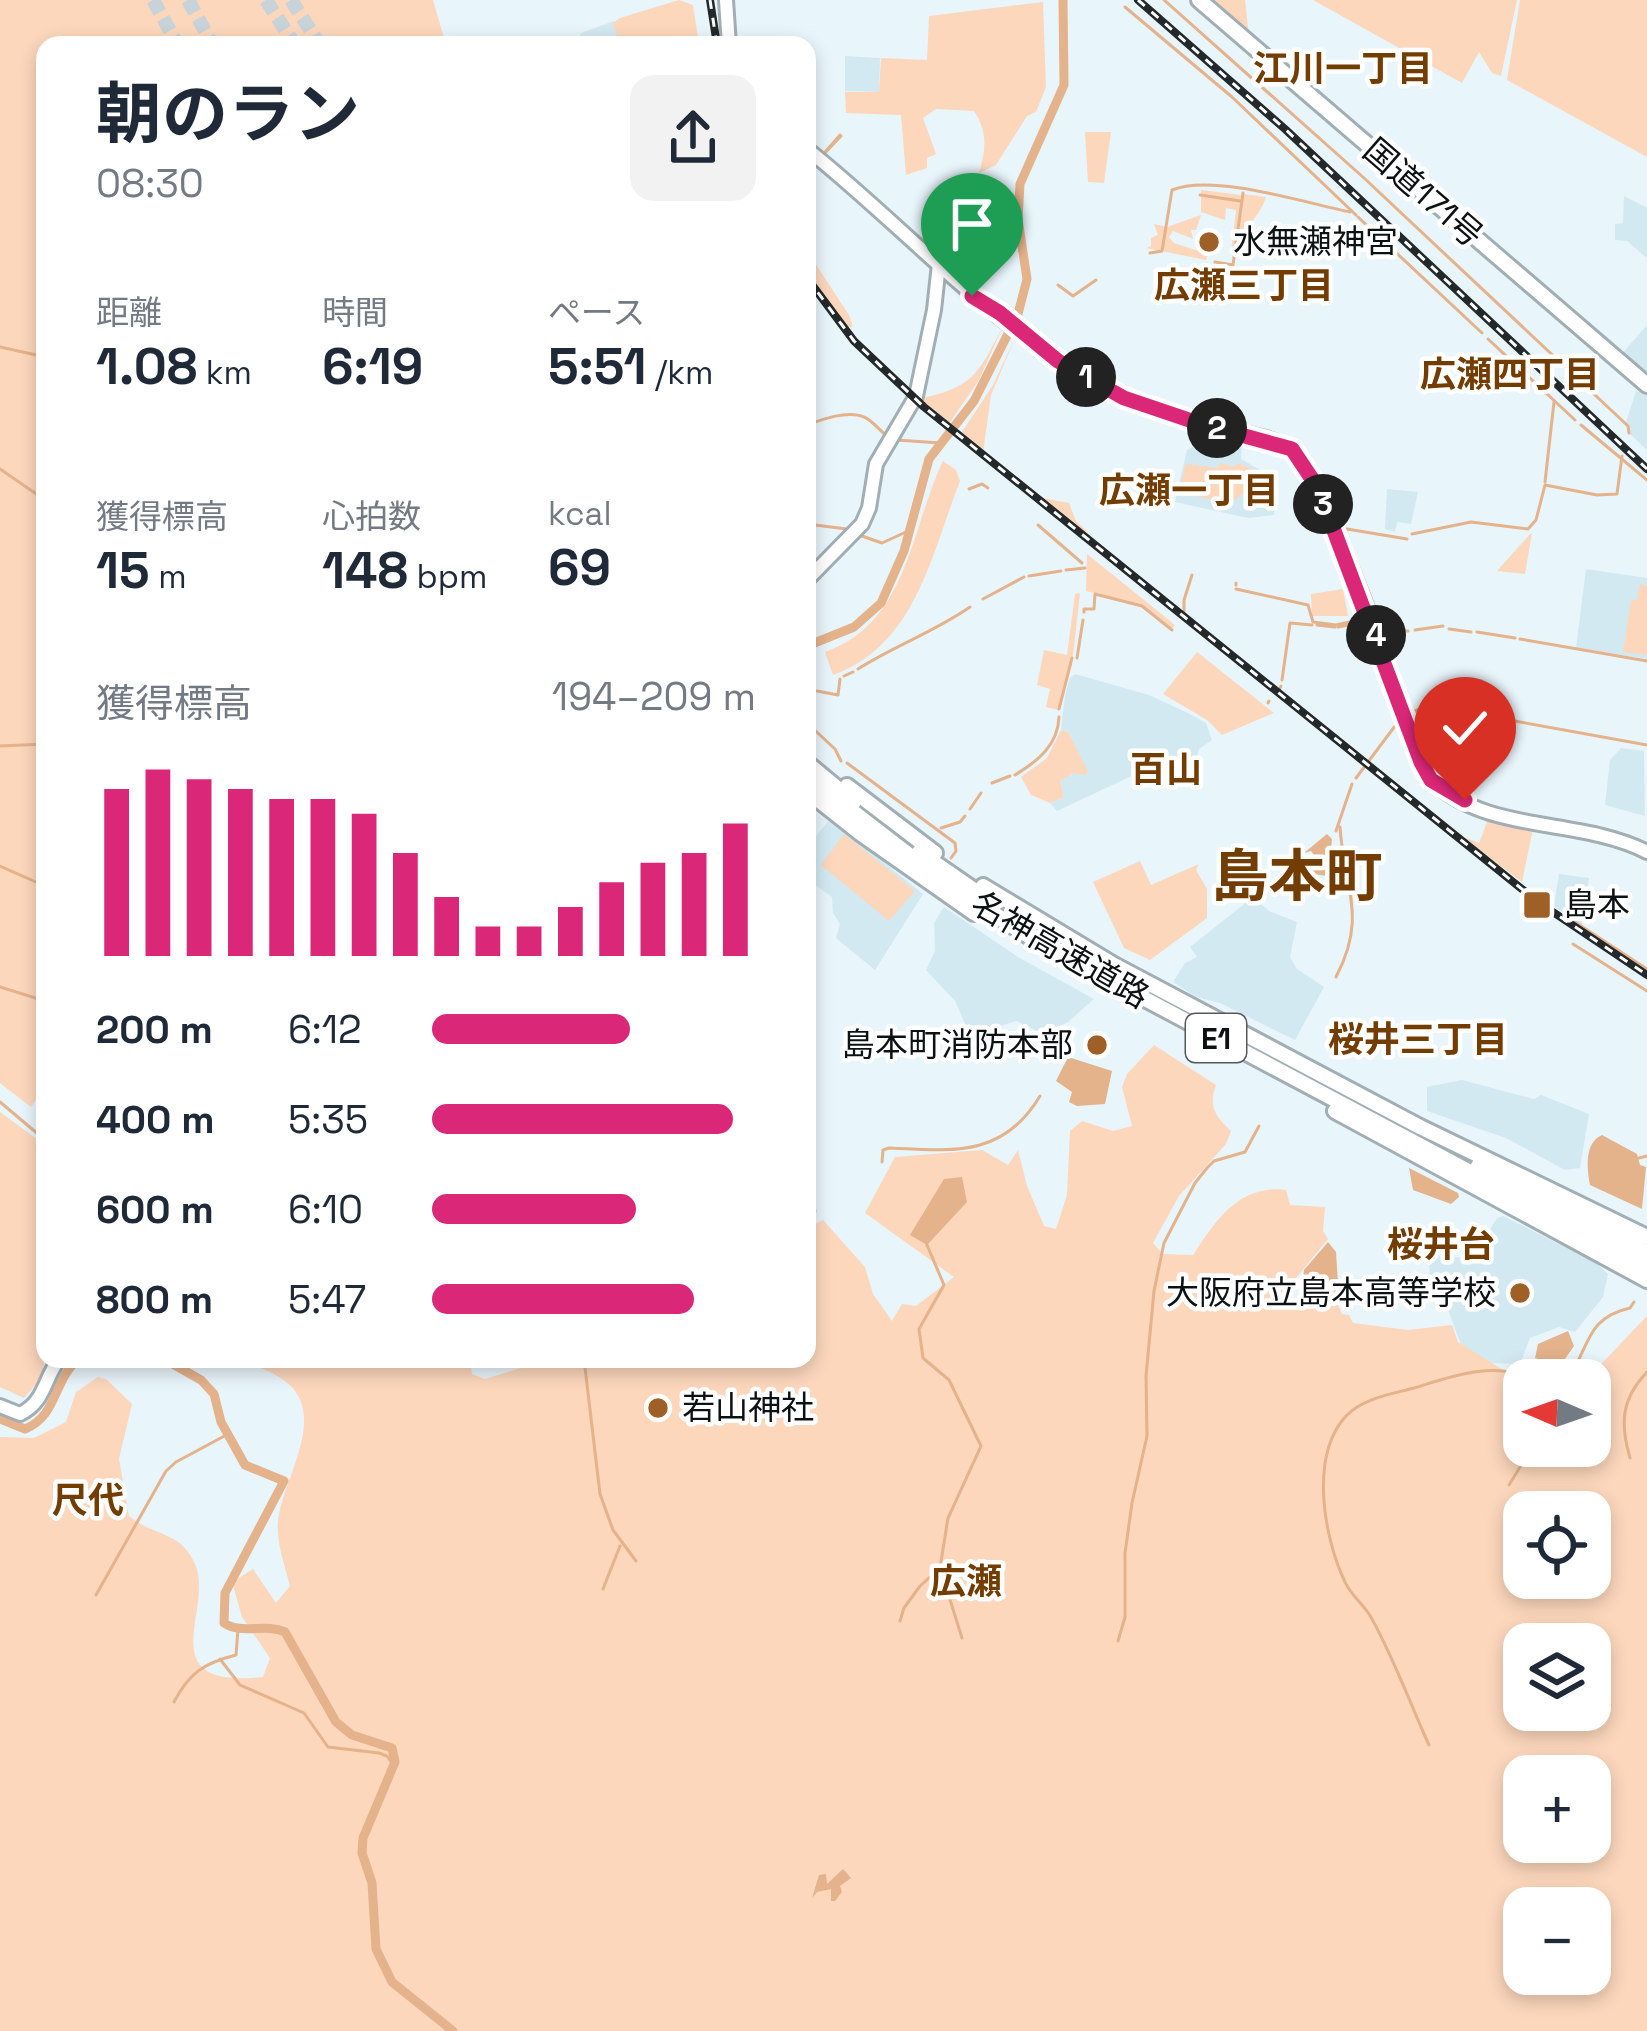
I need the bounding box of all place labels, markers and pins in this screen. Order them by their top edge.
pin [921,173,1023,296]
place label: 水無瀬神宮 [1233,221,1398,263]
marker: 水無瀬神宮 [1196,229,1222,255]
pin: 1 [1056,347,1116,407]
pin: 2 [1187,398,1247,458]
pin: 3 [1293,474,1353,534]
pin: 4 [1346,605,1406,665]
pin [1414,677,1516,800]
place label: 島本 [1564,884,1630,926]
marker: 島本 [1521,889,1553,921]
place label: 島本町消防本部 [842,1024,1073,1066]
marker: 島本町消防本部 [1084,1032,1110,1058]
place label: 大阪府立島本高等学校 [1166,1272,1496,1314]
marker: 大阪府立島本高等学校 [1507,1280,1533,1306]
place label: 若山神社 [682,1387,814,1429]
marker: 若山神社 [645,1395,671,1421]

